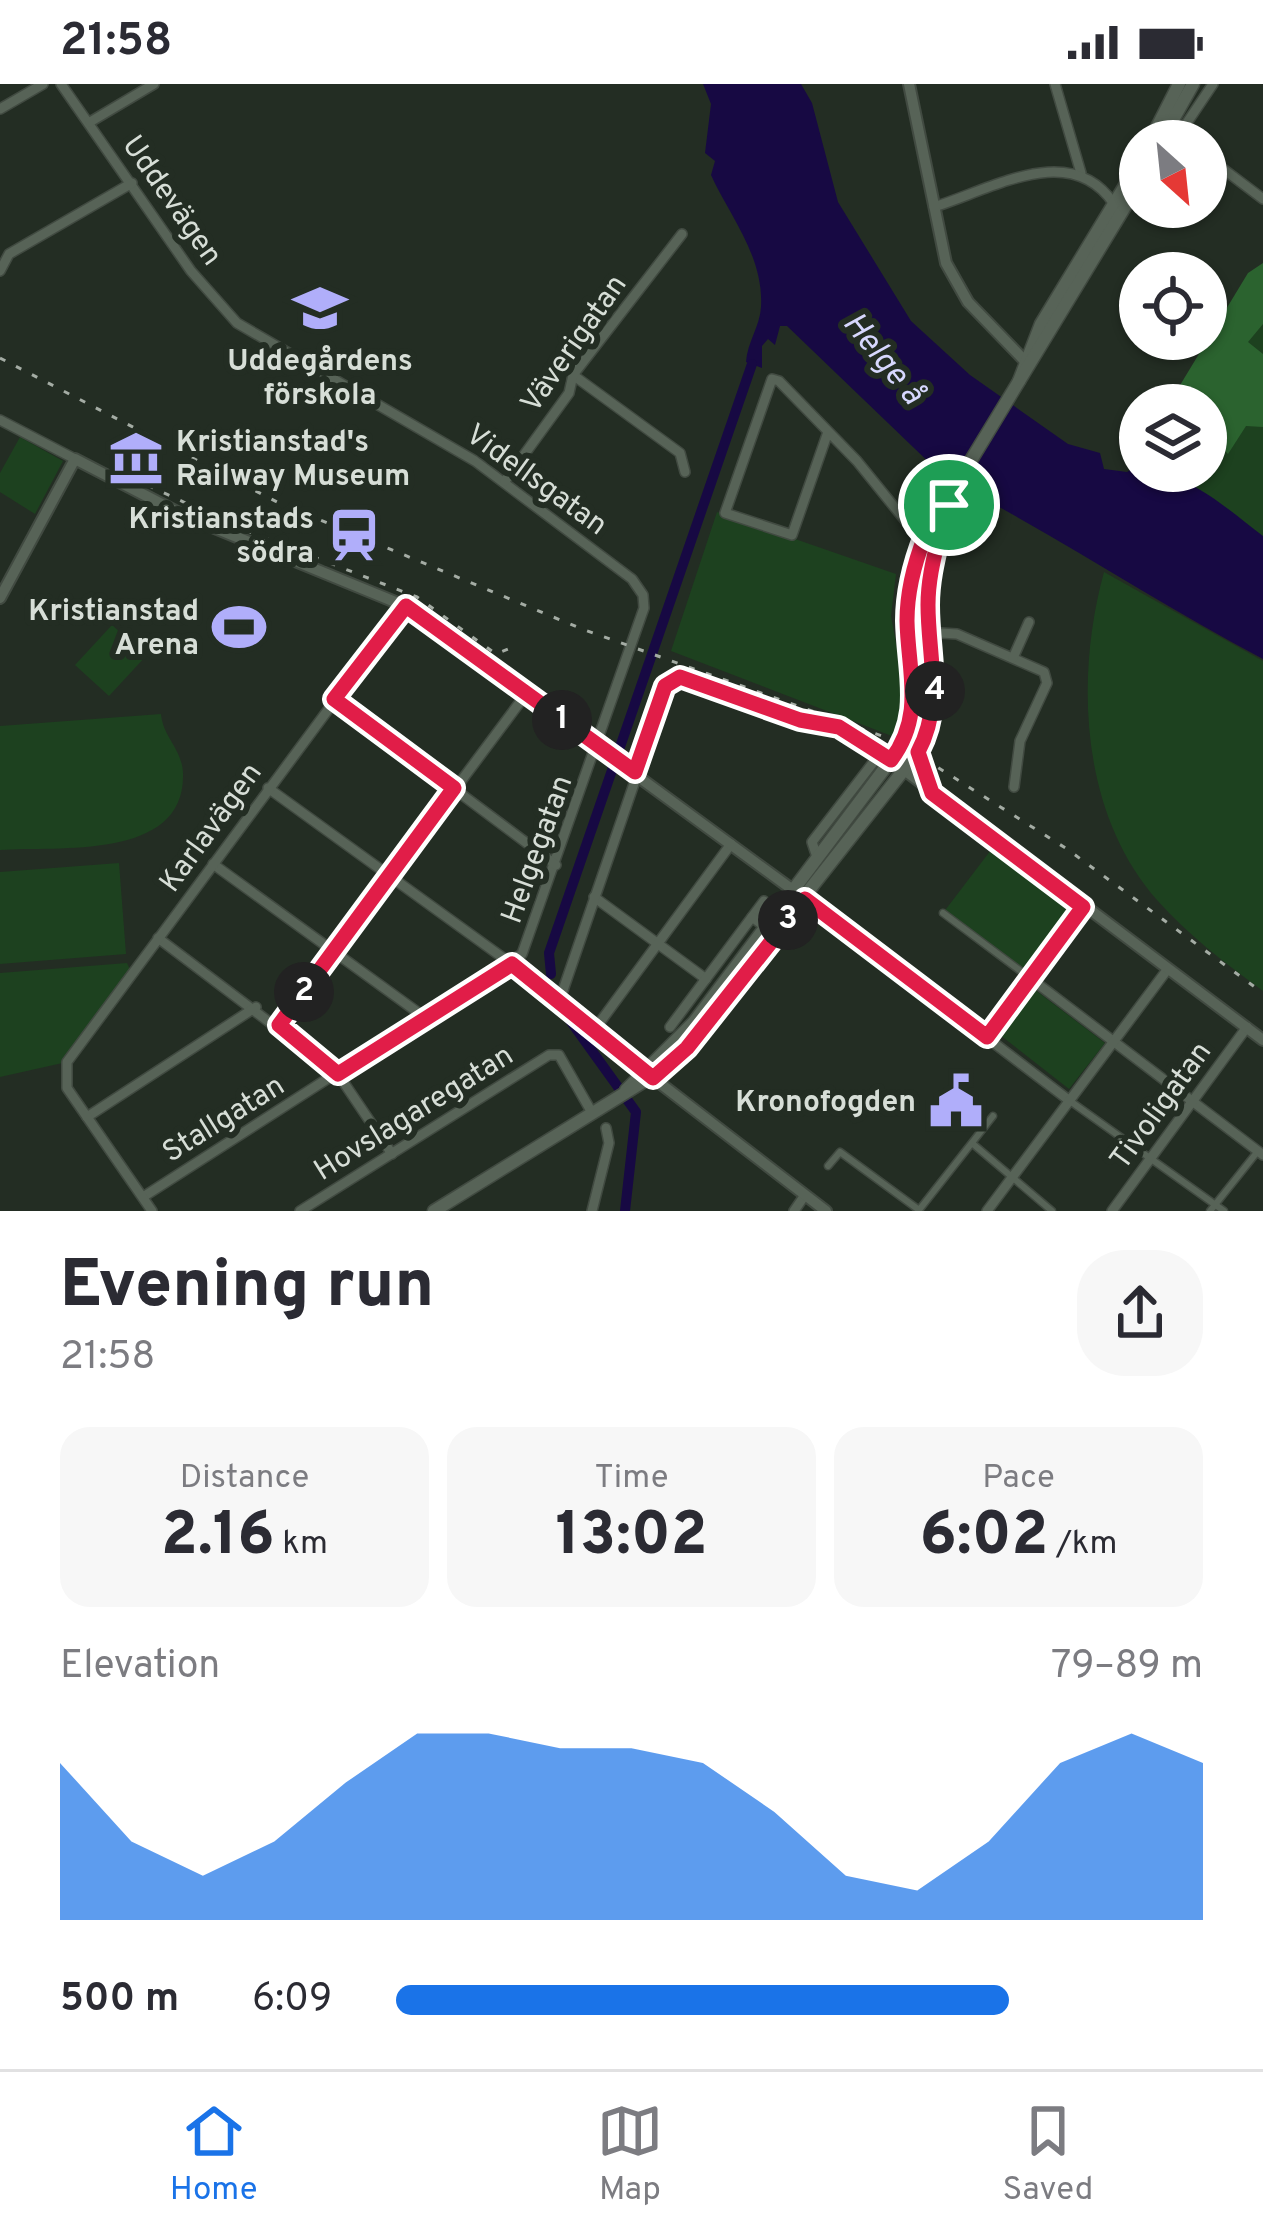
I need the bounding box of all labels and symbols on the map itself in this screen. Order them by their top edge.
north arrow [1119,120,1227,228]
street label: Uddevägen [113,129,229,274]
street label: Väverigatan [514,268,636,421]
school or university icon: Uddegårdens förskola [291,279,349,337]
water label: Helge å [832,305,932,414]
place label: Uddegårdens förskola [227,344,413,415]
street label: Videllsgatan [457,417,614,545]
place label: Kristianstad's Railway Museum [176,425,410,496]
museum icon: Kristianstad's Railway Museum [107,429,165,487]
pin [898,454,1000,556]
place label: Kristianstads södra [128,502,314,573]
station icon: Kristianstads södra [325,506,383,564]
place label: Kristianstad Arena [28,594,199,665]
sports icon: Kristianstad Arena [210,598,268,656]
pin: 4 [905,661,965,721]
pin: 1 [532,690,592,750]
street label: Karlavägen [153,756,271,901]
street label: Helgegatan [494,771,582,929]
pin: 3 [758,890,818,950]
pin: 2 [274,962,334,1022]
street label: Tivoligatan [1103,1035,1221,1178]
street label: Hovslagaregatan [308,1038,521,1190]
street label: Stallgatan [157,1068,292,1172]
public building icon: Kronofogden [927,1072,985,1130]
place label: Kronofogden [735,1085,916,1122]

